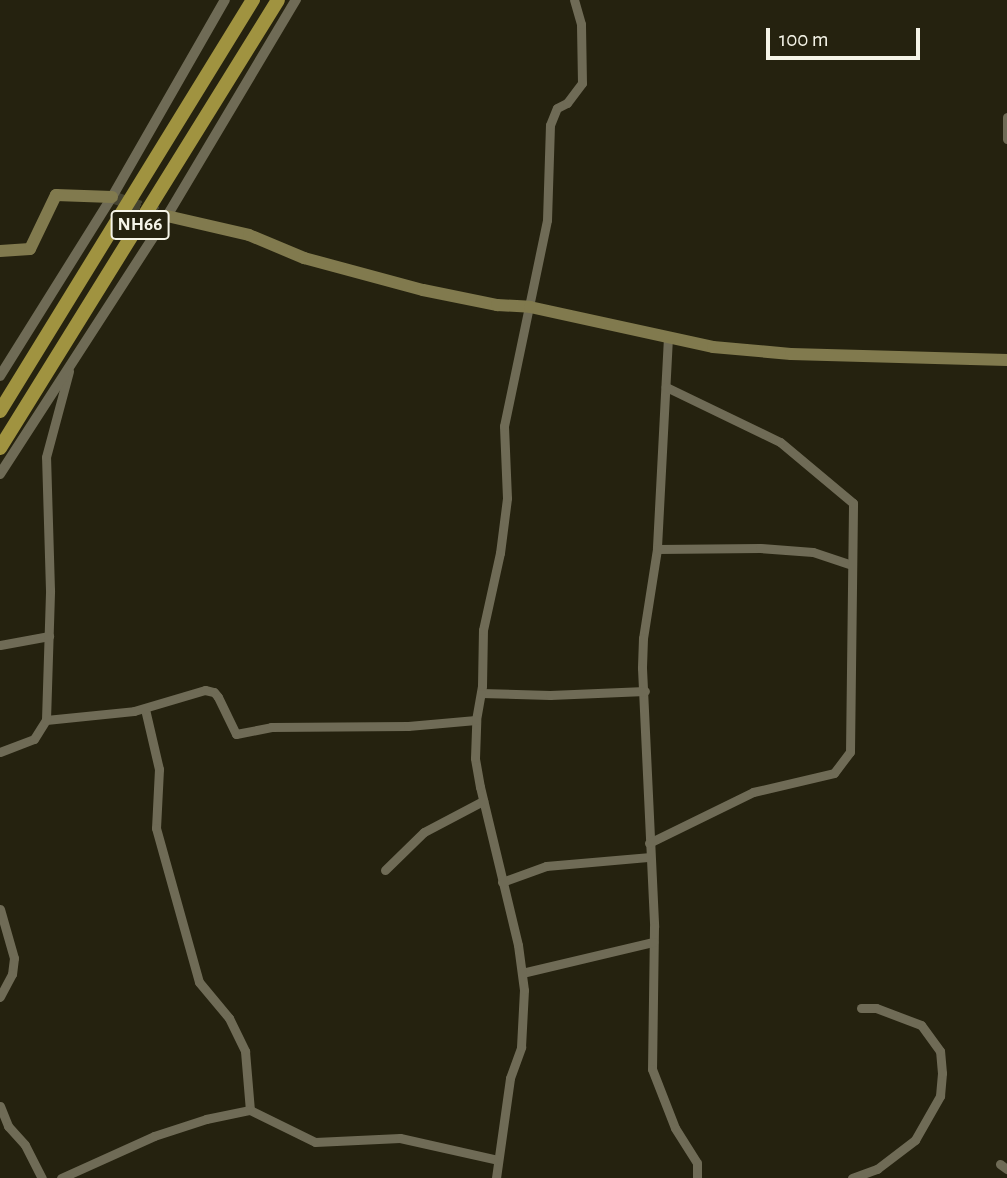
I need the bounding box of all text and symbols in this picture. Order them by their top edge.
scale bar [769,14,923,58]
text: 100 m [779,29,829,50]
road number: NH66 [110,210,170,241]

